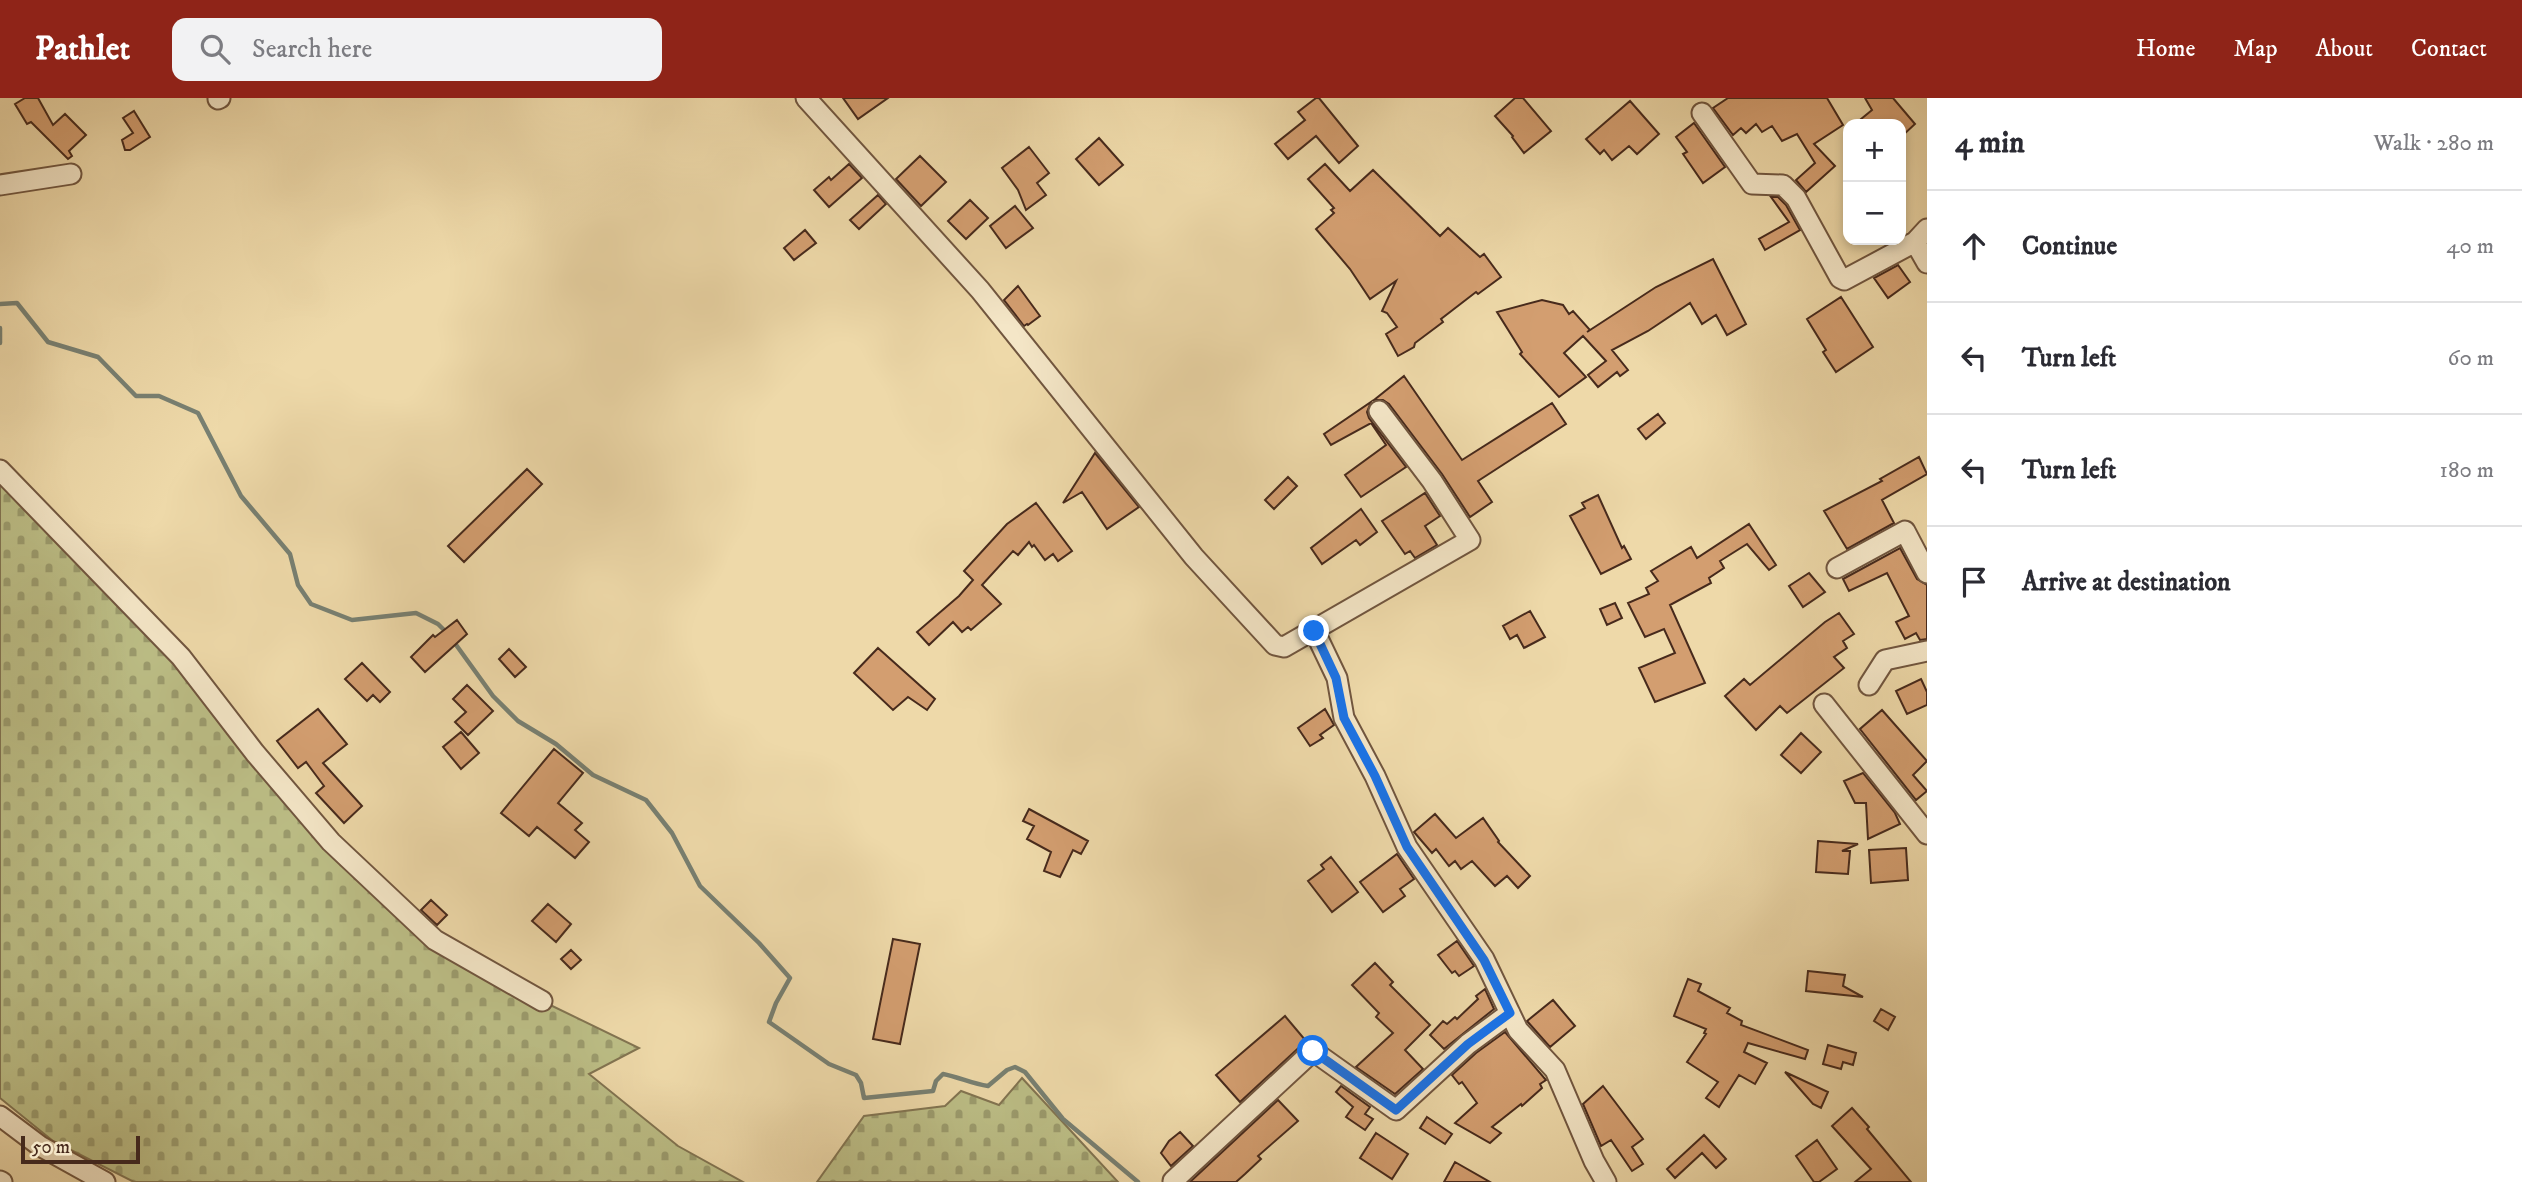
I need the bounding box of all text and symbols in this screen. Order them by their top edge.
search box [172,18,662,81]
text: Pathlet [35,29,130,70]
icon: search [196,30,234,68]
text: Search here [252,33,372,66]
text: Home [2136,34,2195,64]
text: Map [2233,34,2278,64]
text: About [2316,34,2373,64]
text: Contact [2411,34,2487,64]
map controls [1843,119,1906,245]
button: + [1843,119,1906,182]
text: 4 min [1955,125,2025,162]
text: Walk · 280 m [2373,129,2494,158]
button: − [1843,182,1906,245]
icon: ahead [1955,227,1993,265]
text: Continue [2022,230,2117,263]
text: 40 m [2446,232,2494,261]
icon: left [1955,339,1993,377]
text: Turn left [2022,342,2116,375]
text: 60 m [2447,344,2494,373]
icon: left [1955,451,1993,489]
text: Turn left [2022,454,2116,487]
text: 180 m [2439,456,2494,485]
icon: arrive [1955,563,1993,601]
text: Arrive at destination [2022,566,2231,599]
route end [1298,615,1329,646]
route start [1297,1035,1328,1066]
scale bar [21,1133,140,1165]
text: 50 m [32,1136,70,1159]

